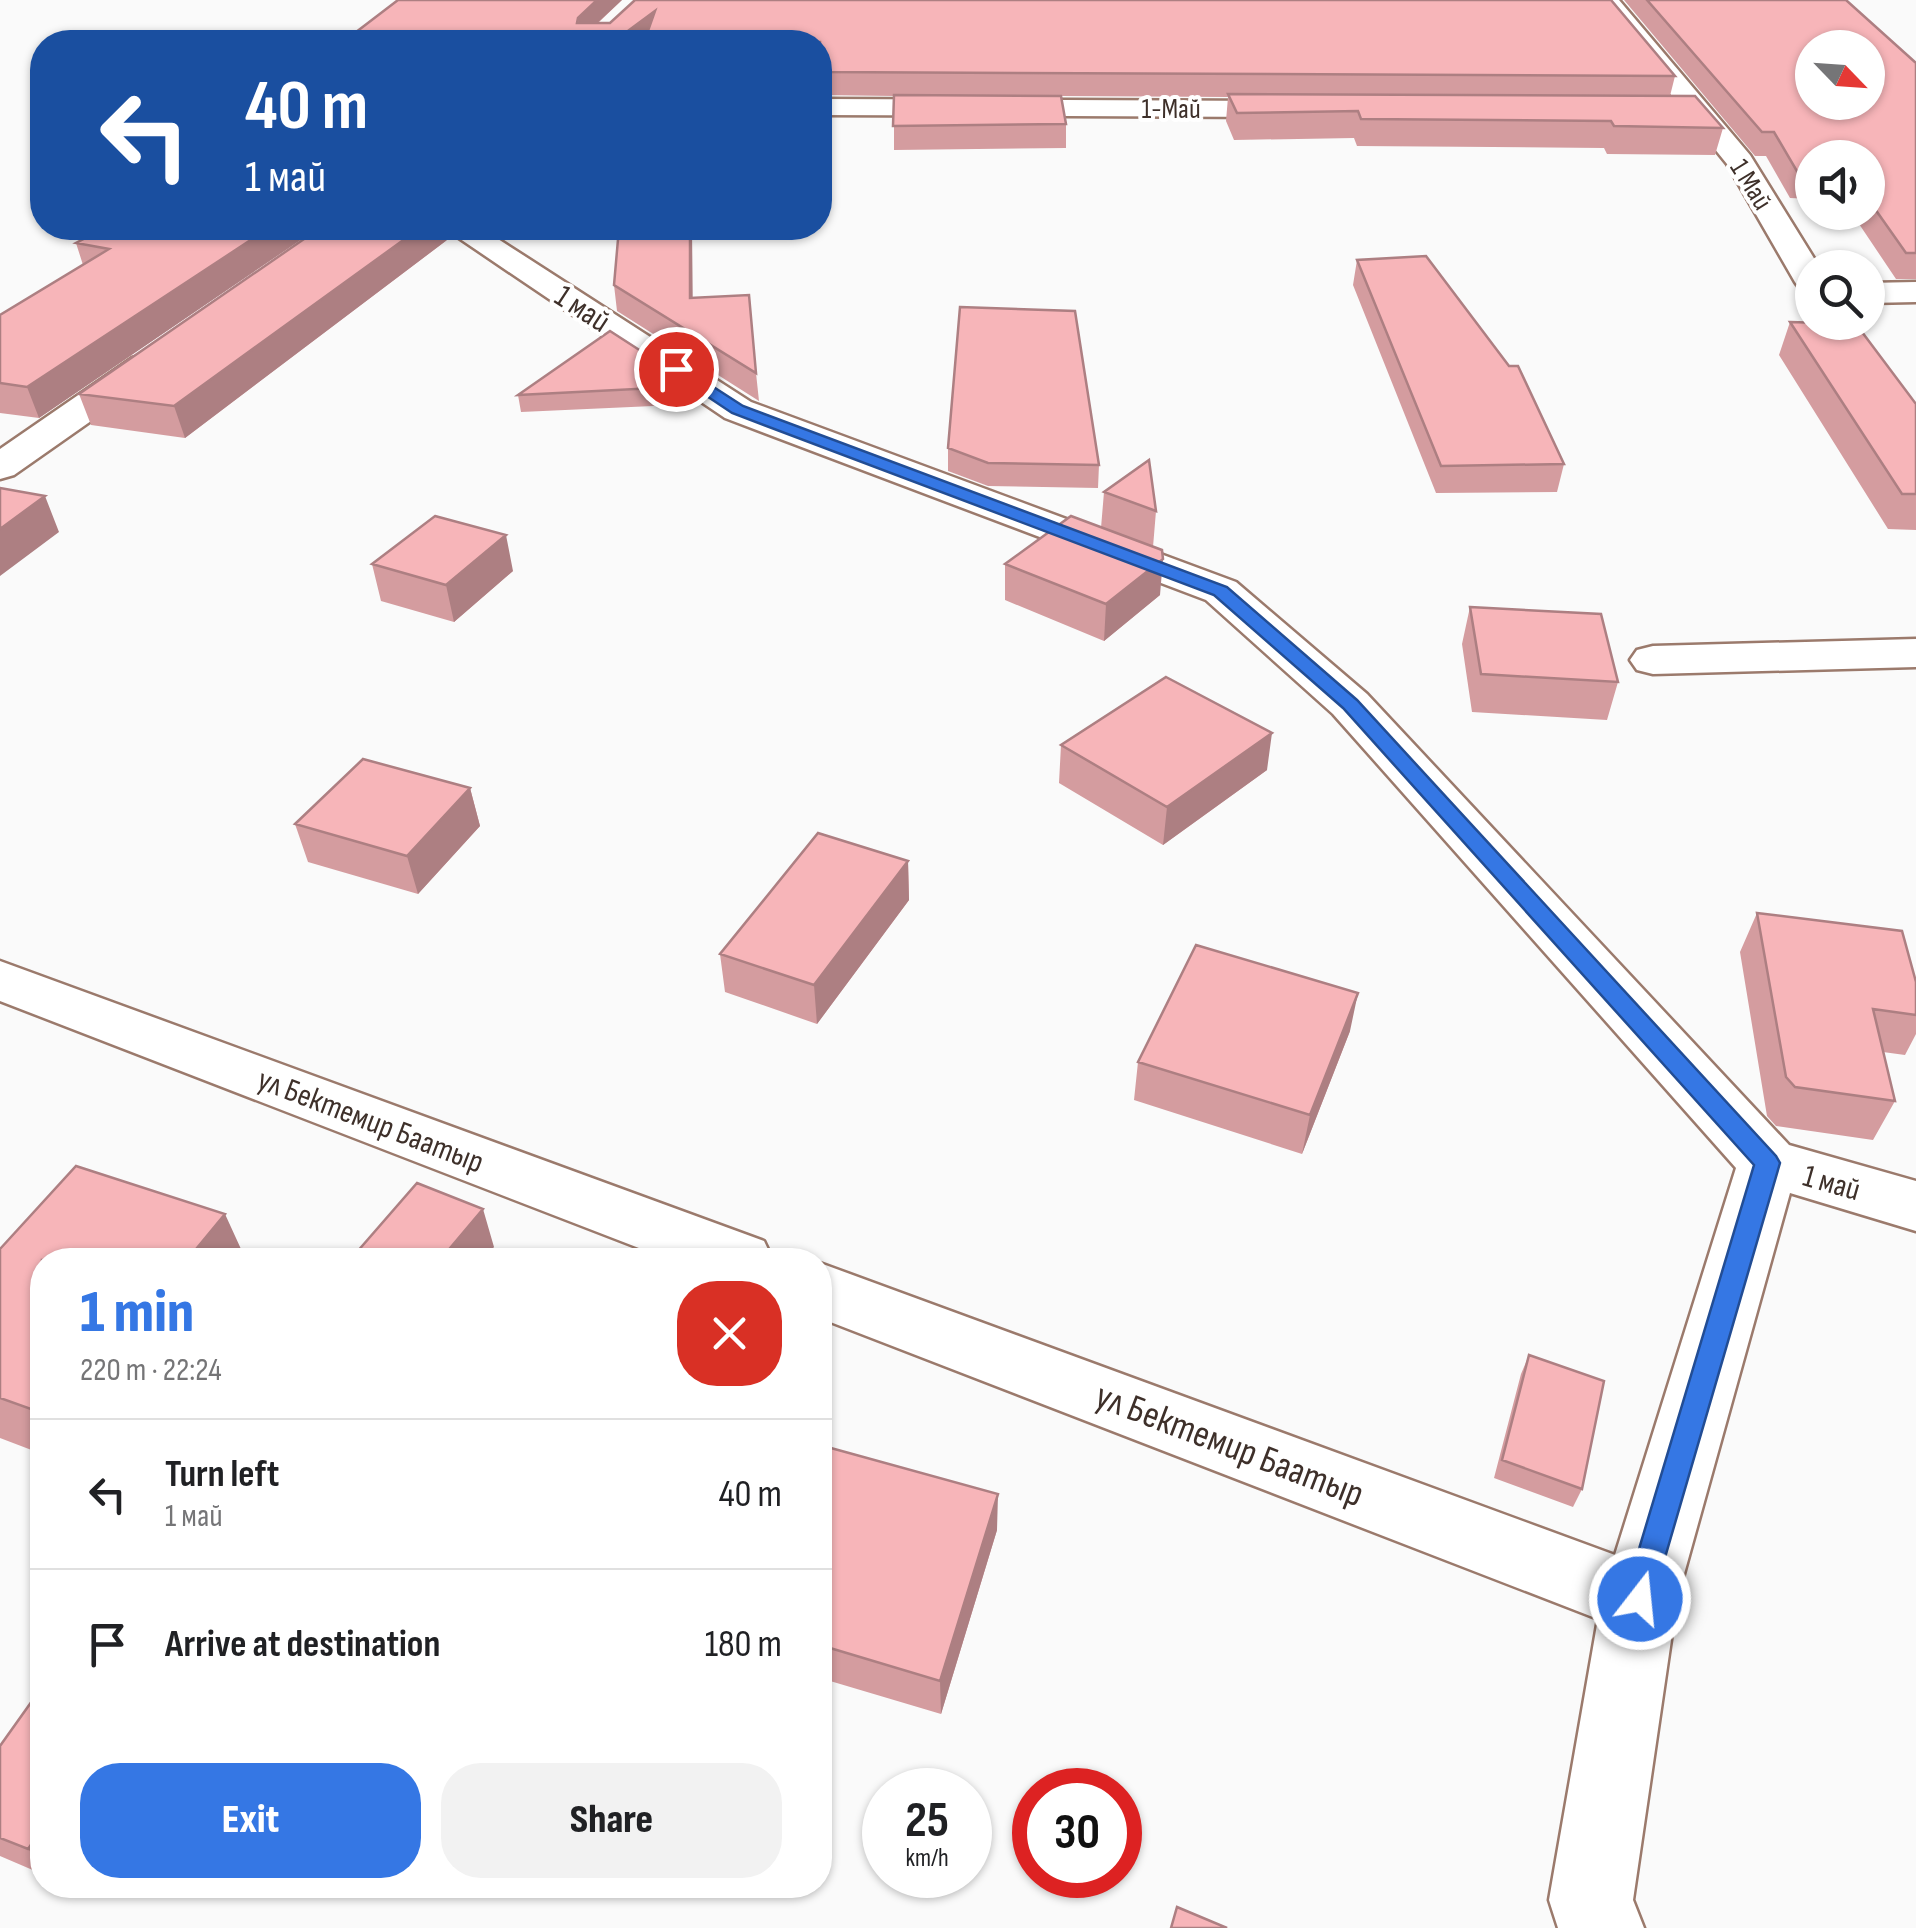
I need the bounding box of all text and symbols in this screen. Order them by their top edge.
north arrow [1795,30,1885,120]
map controls [1795,30,1885,340]
text: 40 m [245,65,368,149]
icon: left [80,70,210,200]
street label: 1-Май [1141,93,1201,126]
button: sound [1795,140,1885,230]
text: 1 май [245,150,326,205]
street label: 1 Май [1723,153,1779,216]
button: search [1795,250,1885,340]
street label: 1 май [547,277,617,341]
pin [634,327,719,412]
icon: arrive [649,342,704,397]
street label: ул Бектемир Баатыр [252,1060,489,1182]
street label: 1 май [1799,1157,1865,1210]
text: 1 min [80,1277,194,1349]
button: close [677,1281,782,1386]
text: 220 m · 22:24 [80,1351,222,1390]
street label: ул Бектемир Баатыр [1089,1374,1370,1517]
text: Turn left [165,1452,279,1497]
icon: left [80,1467,135,1522]
text: 40 m [719,1472,782,1517]
text: 1 май [165,1497,223,1536]
position arrow [1588,1547,1692,1651]
icon: arrive [80,1617,135,1672]
text: Arrive at destination [165,1622,440,1667]
text: 180 m [705,1622,782,1667]
button: Exit [80,1763,421,1878]
button: Share [441,1763,782,1878]
speed limit sign: 30 [1012,1768,1142,1898]
text: 25 [905,1791,949,1851]
text: km/h [905,1843,949,1874]

